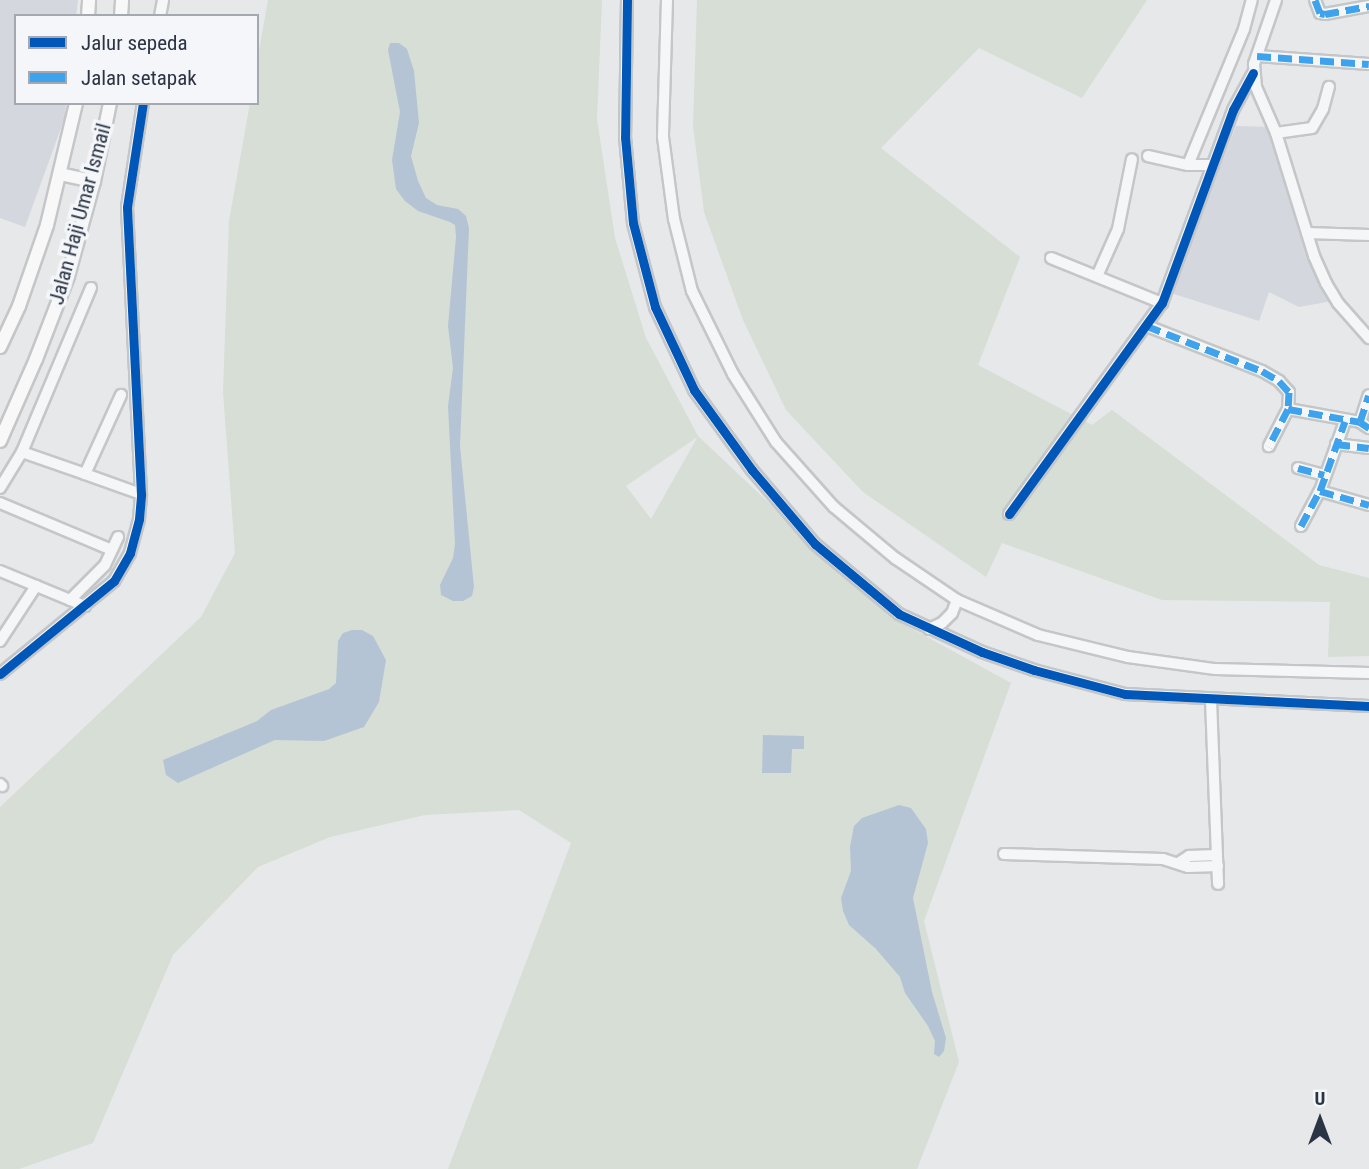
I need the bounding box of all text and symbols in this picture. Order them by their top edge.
legend [14,14,259,105]
text: Jalur sepeda [81,31,188,55]
text: Jalan setapak [81,66,197,90]
street label: Jalan Haji Umar Ismail [44,121,116,307]
north arrow [1285,1085,1355,1155]
text: U [1315,1087,1325,1110]

